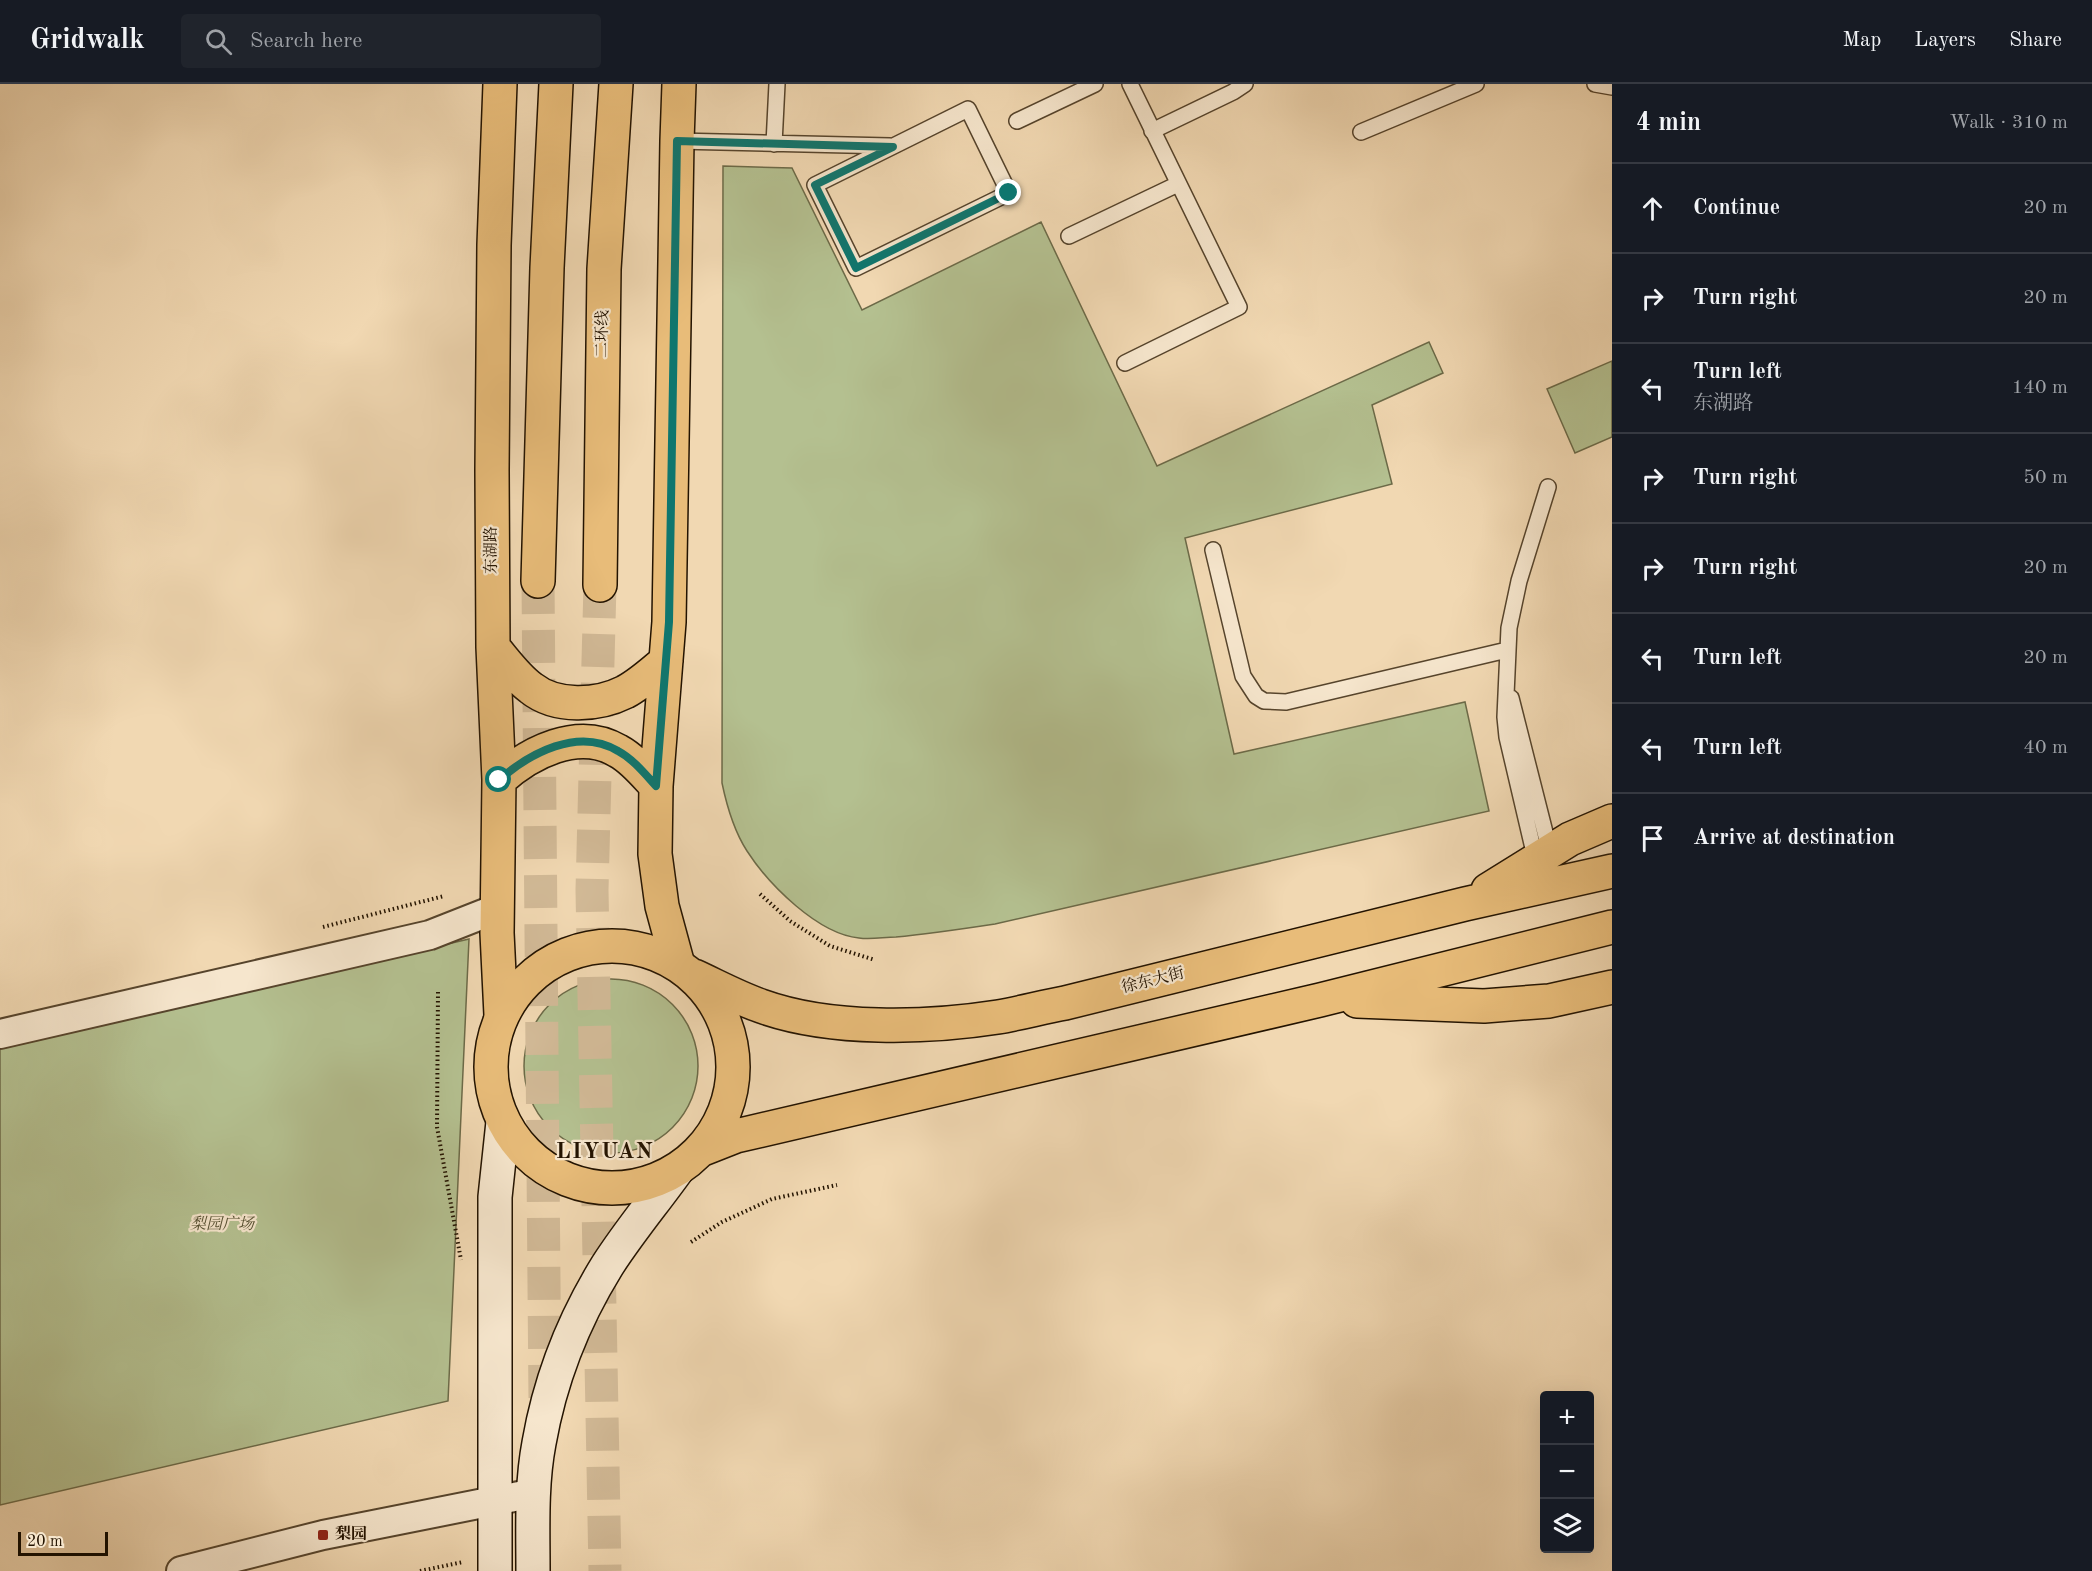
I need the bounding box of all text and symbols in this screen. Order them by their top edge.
search box [181,14,601,68]
icon: search [202,25,235,58]
text: Gridwalk [30,27,145,55]
text: Search here [250,30,362,52]
text: Map [1842,30,1881,51]
text: Layers [1914,30,1976,51]
text: Share [2009,30,2062,51]
text: 4 min [1636,110,1701,136]
text: Walk · 310 m [1949,113,2068,133]
route end [995,179,1021,205]
icon: ahead [1636,192,1669,225]
text: Continue [1693,197,1780,219]
text: 20 m [2023,198,2068,218]
icon: right [1636,282,1669,315]
text: Turn right [1693,287,1797,309]
text: 20 m [2023,288,2068,308]
street label: 二环线 [593,310,611,358]
text: Turn left [1693,361,1782,383]
icon: left [1636,372,1669,405]
text: 140 m [2012,378,2068,398]
text: 东湖路 [1693,394,1753,414]
icon: right [1636,462,1669,495]
text: Turn right [1693,467,1797,489]
text: 50 m [2023,468,2068,488]
street label: 东湖路 [482,526,500,574]
icon: right [1636,552,1669,585]
text: Turn right [1693,557,1797,579]
text: 20 m [2023,558,2068,578]
icon: left [1636,642,1669,675]
text: Turn left [1693,647,1782,669]
text: 20 m [2023,648,2068,668]
icon: left [1636,732,1669,765]
text: Turn left [1693,737,1782,759]
text: 40 m [2023,738,2068,758]
route start [485,766,511,792]
icon: arrive [1636,822,1669,855]
text: Arrive at destination [1693,827,1895,849]
street label: 徐东大街 [1120,964,1186,997]
district label: LIYUAN [556,1141,654,1163]
park label: 梨园广场 [190,1215,256,1233]
map controls [1540,1391,1594,1553]
button: + [1540,1391,1594,1445]
button: − [1540,1445,1594,1499]
button: layers [1540,1499,1594,1553]
place label: 梨园 [335,1525,367,1543]
marker: 梨园 [316,1528,330,1542]
scale bar [18,1529,108,1556]
text: 20 m [27,1534,63,1550]

